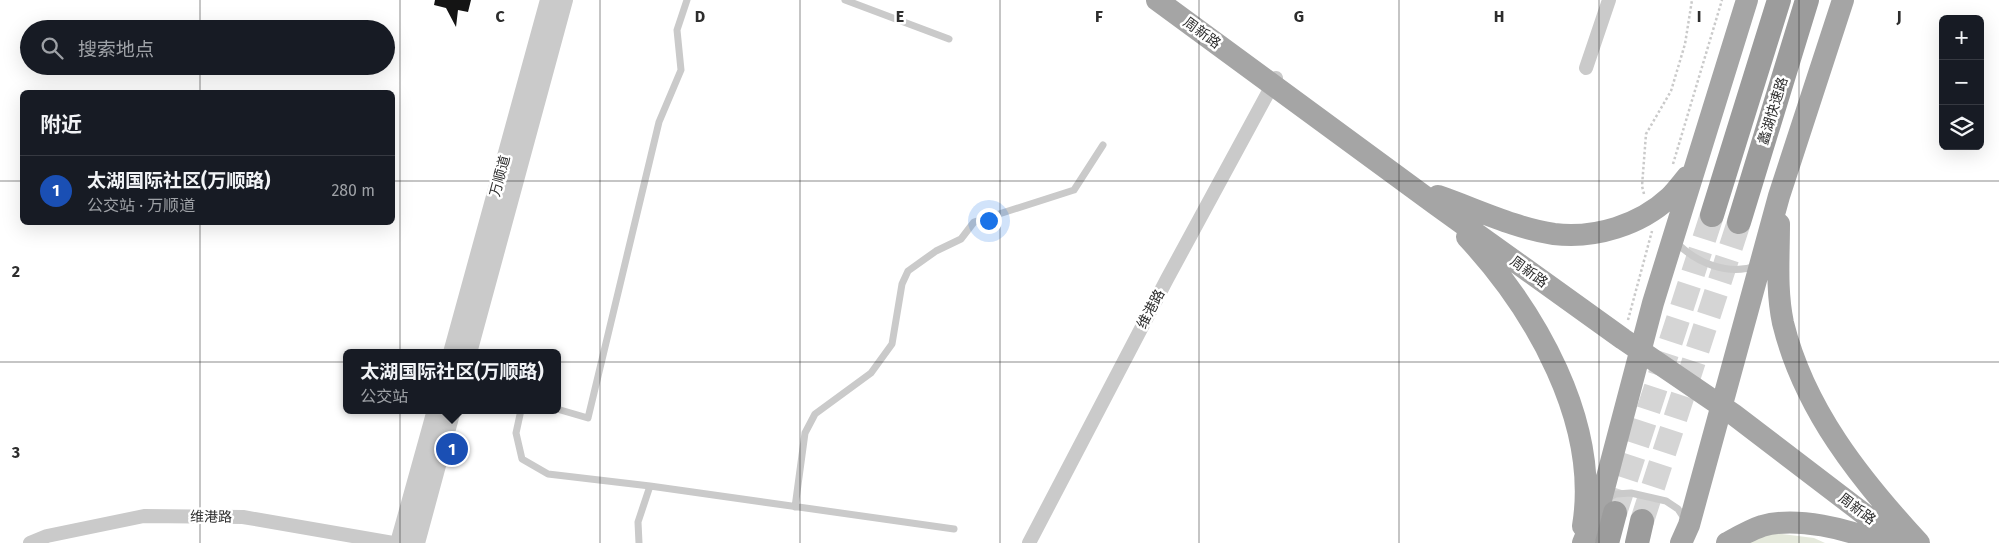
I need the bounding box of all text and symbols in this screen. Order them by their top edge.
text: C [495,7,505,26]
text: D [695,7,705,26]
text: E [896,7,904,26]
text: F [1095,7,1103,26]
text: G [1294,7,1304,26]
text: H [1494,7,1504,26]
text: I [1697,7,1701,26]
text: J [1895,7,1902,26]
street label: 周新路 [1180,14,1224,52]
map controls [1939,15,1984,150]
button: + [1939,15,1984,60]
search box [20,20,395,75]
icon: search [38,34,66,62]
text: 搜索地点 [78,38,154,61]
button: − [1939,60,1984,105]
street label: 蠡湖快速路 [1755,75,1791,147]
button: layers [1939,105,1984,150]
text: 附近 [40,112,82,138]
street label: 万顺道 [486,154,514,198]
text: 太湖国际社区(万顺路) [87,169,270,192]
text: 1 [52,181,60,200]
text: 280 m [331,181,375,200]
text: 公交站 · 万顺道 [87,196,195,215]
your location [976,208,1002,234]
street label: 周新路 [1507,253,1551,291]
text: 2 [12,262,20,281]
street label: 维港路 [1134,286,1168,332]
popup [343,349,561,414]
text: 太湖国际社区(万顺路) [360,360,544,383]
text: 公交站 [360,387,408,406]
pin: 1 [436,430,468,468]
text: 3 [11,443,20,462]
street label: 周新路 [1835,490,1879,528]
street label: 维港路 [190,508,232,526]

